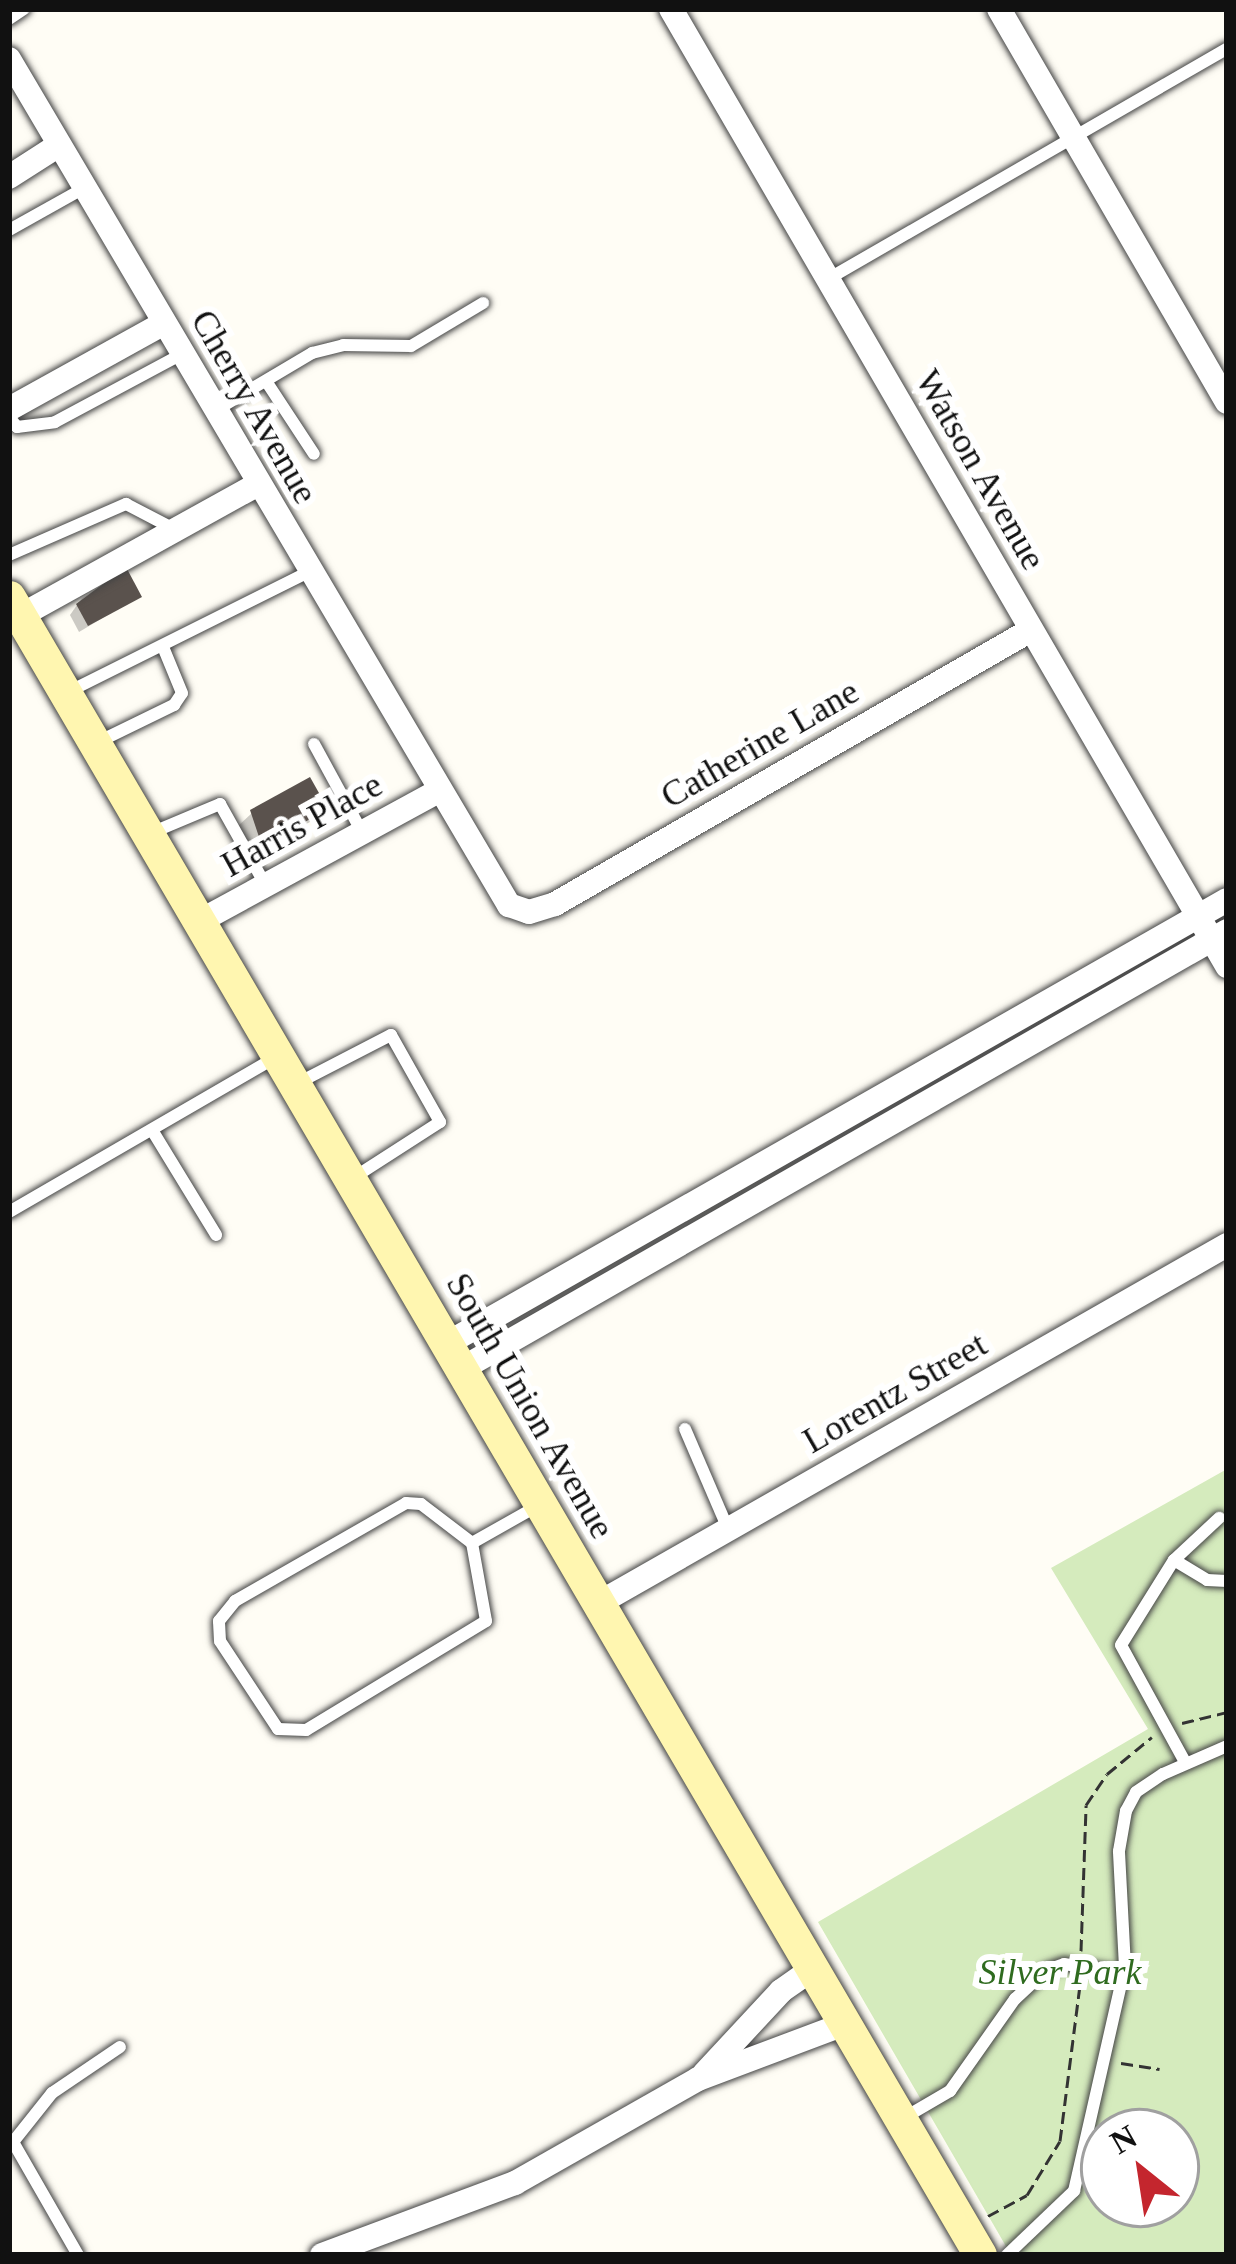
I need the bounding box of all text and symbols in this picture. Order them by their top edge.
street label: Cherry Avenue [181,302,327,512]
street label: Watson Avenue [905,362,1055,578]
street label: Catherine Lane [654,670,866,818]
street label: Harris Place [214,763,390,887]
street label: South Union Avenue [436,1265,624,1547]
street label: Lorentz Street [795,1323,995,1463]
park label: Silver Park [979,1951,1141,1995]
north arrow [1080,2108,1200,2228]
text: N [1104,2118,1143,2161]

